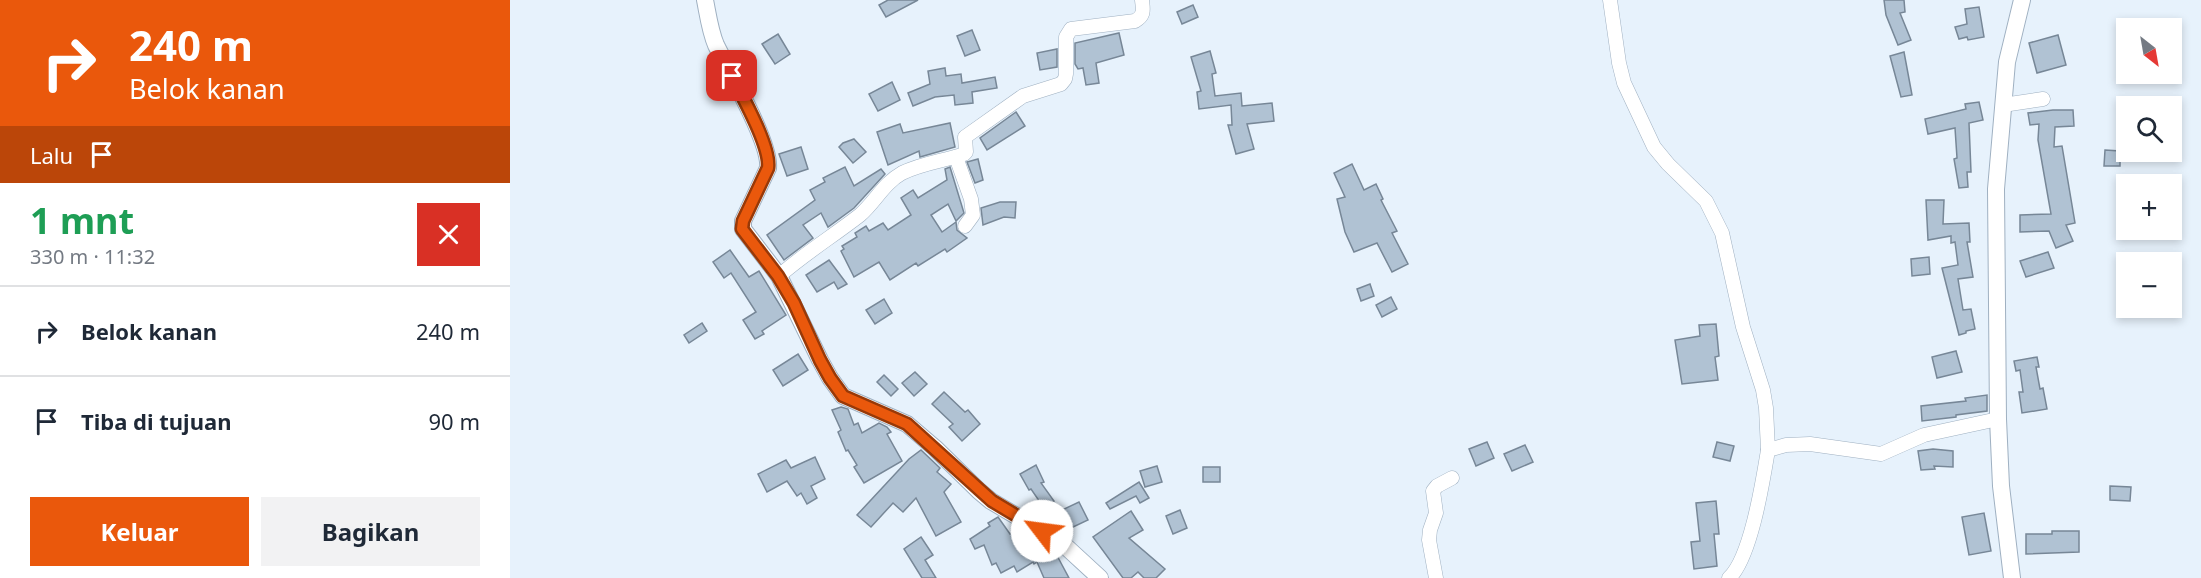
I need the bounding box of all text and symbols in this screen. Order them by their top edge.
text: 240 m [129,16,253,73]
north arrow [2116,18,2182,84]
map controls [2116,18,2182,318]
icon: right [30,24,108,102]
pin [706,50,757,101]
icon: arrive [715,59,748,92]
text: Belok kanan [129,70,285,107]
button: search [2116,96,2182,162]
icon: arrive [85,138,118,171]
text: Lalu [30,140,73,170]
button: + [2116,174,2182,240]
text: 1 mnt [30,196,134,245]
button: close [417,203,480,266]
text: 330 m · 11:32 [30,243,155,270]
button: − [2116,252,2182,318]
icon: right [30,315,63,348]
text: Belok kanan [81,316,217,346]
text: 240 m [416,316,480,346]
icon: arrive [30,405,63,438]
text: Tiba di tujuan [81,406,231,436]
text: 90 m [429,406,480,436]
button: Keluar [30,497,249,566]
button: Bagikan [261,497,480,566]
position arrow [1010,499,1074,563]

